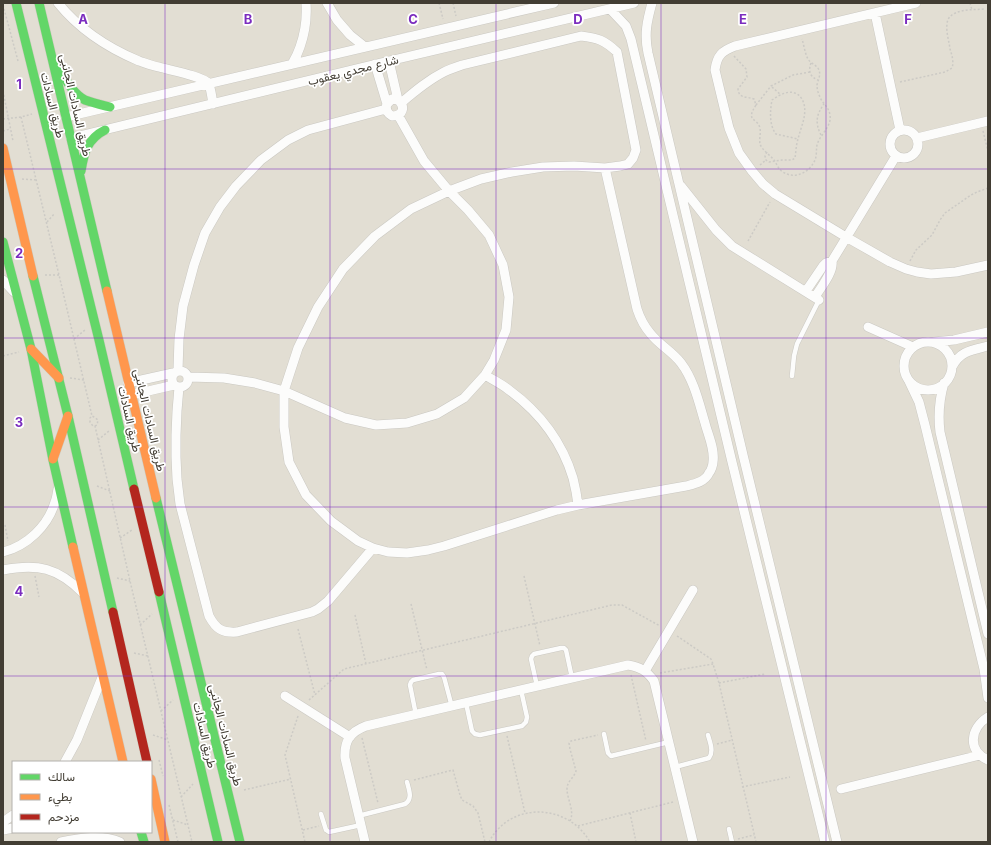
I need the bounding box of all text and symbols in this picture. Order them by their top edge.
text: A [78,11,88,27]
text: B [244,11,253,27]
text: C [408,11,418,27]
text: D [573,11,583,27]
text: E [739,11,747,27]
text: F [904,11,912,27]
street label: طريق السادات الجانبى [56,52,95,158]
street label: شارع مجدي يعقوب [306,52,401,91]
street label: طريق السادات [37,71,68,140]
text: 1 [16,76,22,92]
text: 2 [15,245,23,261]
street label: طريق السادات الجانبى [130,367,169,473]
street label: طريق السادات [114,384,145,454]
text: 3 [15,414,23,430]
text: 4 [15,583,24,599]
street label: طريق السادات الجانبى [205,682,246,788]
street label: طريق السادات [189,700,220,770]
legend [12,761,152,833]
text: سالك [48,769,75,784]
text: بطيء [48,789,72,807]
text: مزدحم [48,809,79,825]

